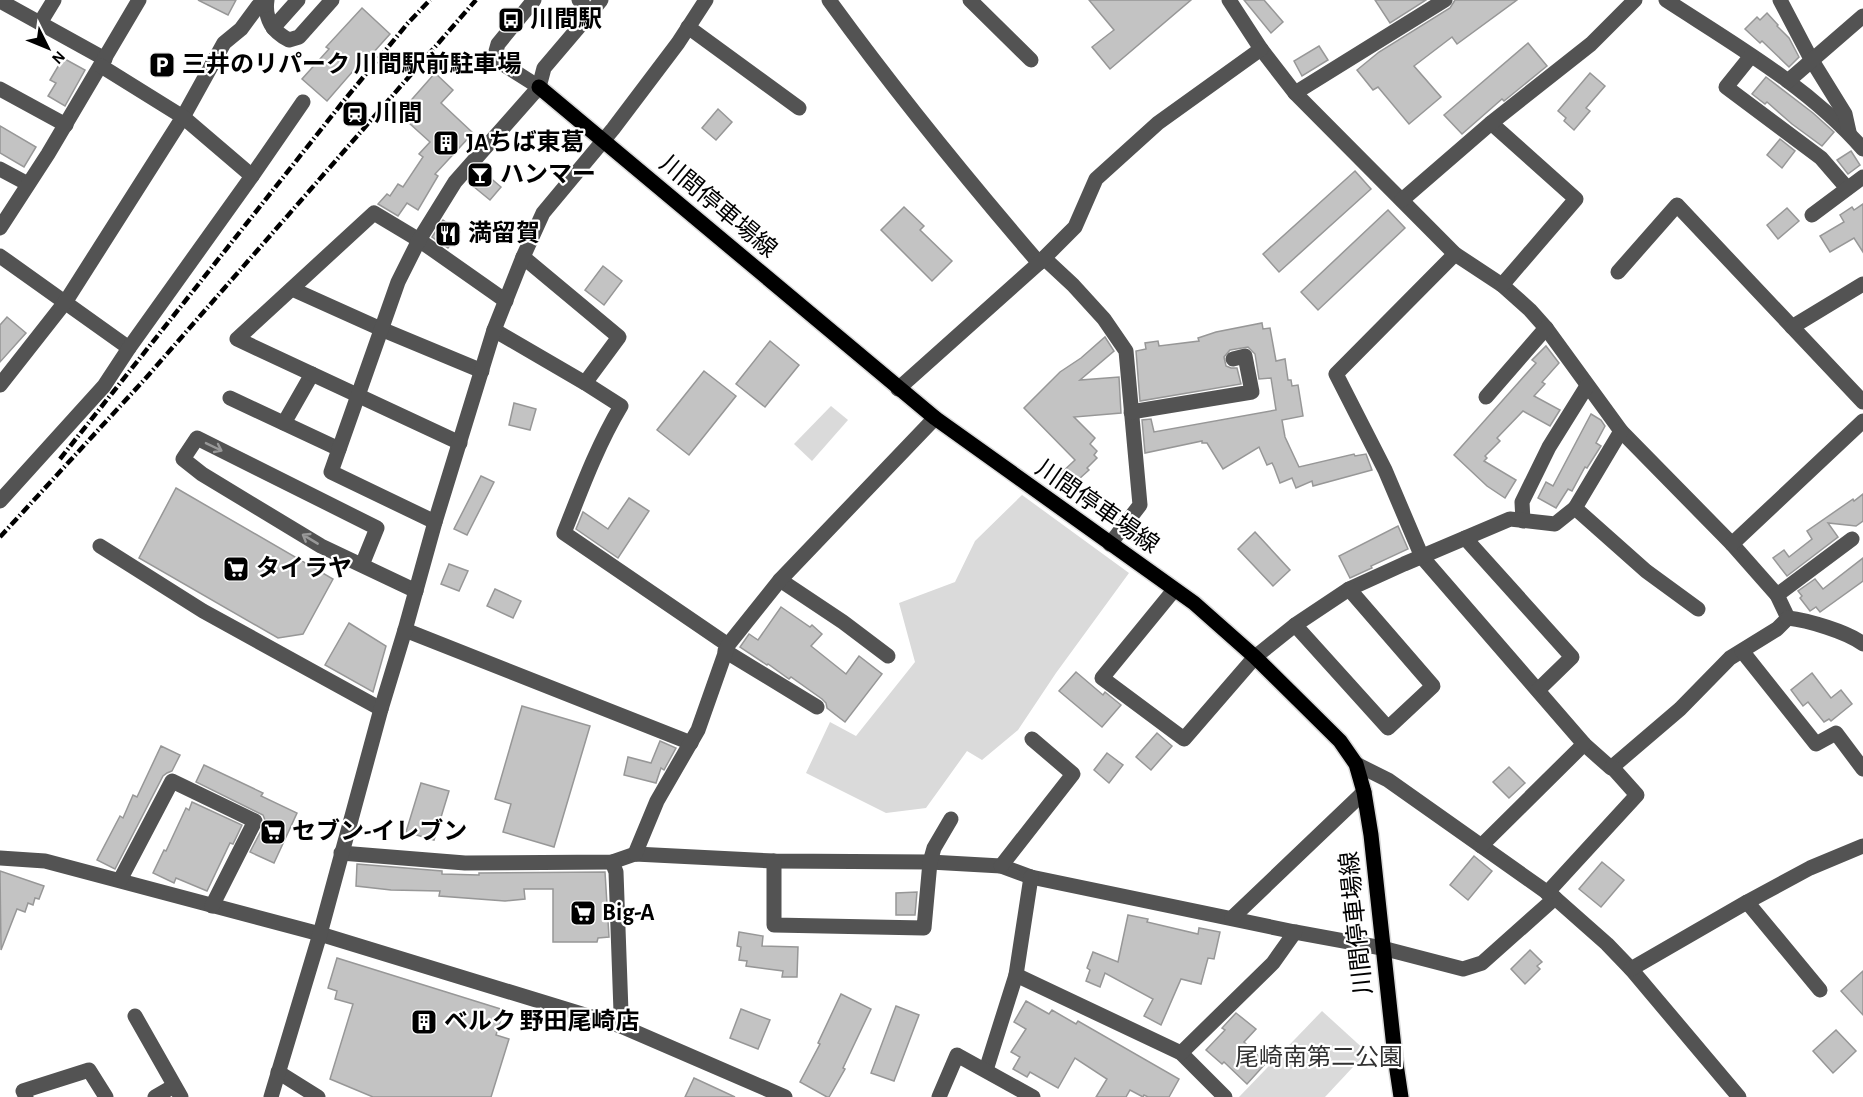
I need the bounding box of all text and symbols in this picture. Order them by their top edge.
bus stop icon: 川間駅 [496,5,526,35]
place label: 川間駅 [530,7,602,32]
north arrow [18,18,78,78]
text: N [49,48,68,67]
parking icon: 三井のリパーク 川間駅前駐車場 [147,50,177,80]
place label: 三井のリパーク 川間駅前駐車場 [182,51,522,77]
station icon: 川間 [340,99,370,129]
place label: 川間 [374,101,422,126]
building icon: JAちば東葛 [431,128,461,158]
place label: JAちば東葛 [466,129,584,155]
street label: 川間停車場線 [655,150,782,262]
bar icon: ハンマー [465,160,495,190]
place label: ハンマー [500,163,596,187]
restaurant icon: 満留賀 [433,219,463,249]
place label: 満留賀 [468,220,540,246]
one-way arrow [205,442,223,453]
street label: 川間停車場線 [1031,454,1164,558]
one-way arrow [302,533,319,545]
supermarket icon: タイラヤ [221,554,251,584]
place label: タイラヤ [256,555,352,581]
supermarket icon: セブン-イレブン [258,817,288,847]
place label: セブン-イレブン [292,818,467,844]
street label: 川間停車場線 [1336,850,1376,996]
supermarket icon: Big-A [568,898,598,928]
place label: Big-A [602,901,655,925]
building icon: ベルク 野田尾崎店 [409,1007,439,1037]
place label: ベルク 野田尾崎店 [444,1008,640,1034]
park label: 尾崎南第二公園 [1235,1044,1403,1070]

